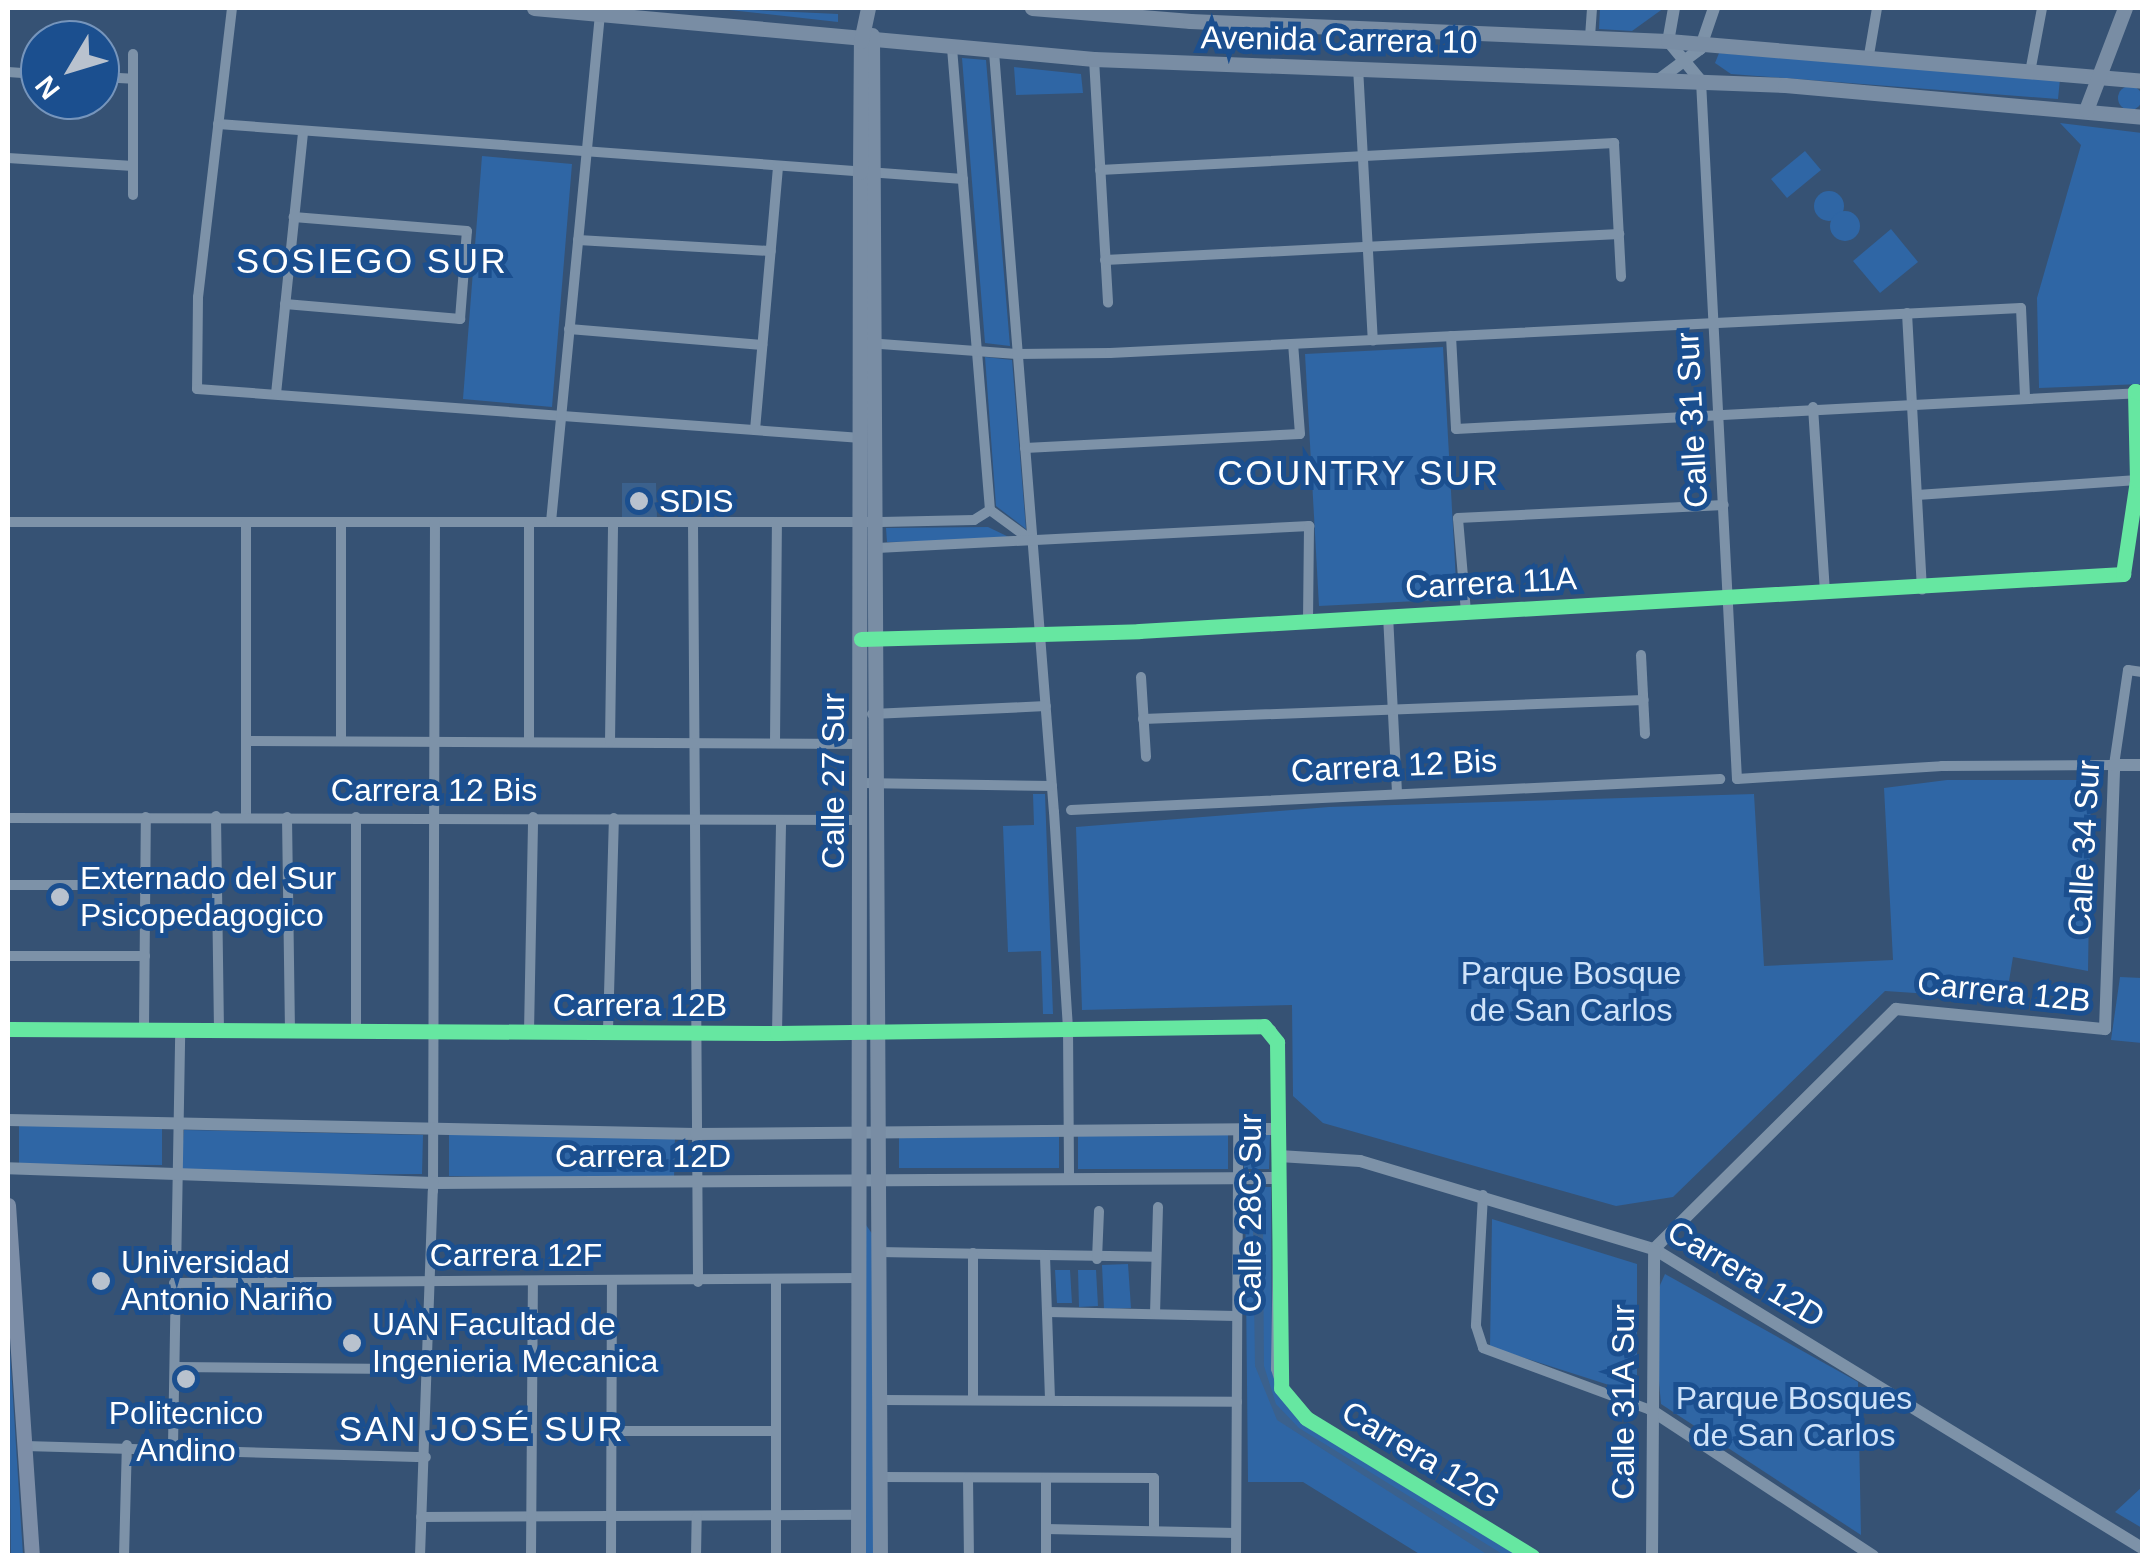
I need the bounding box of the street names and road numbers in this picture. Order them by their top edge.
street label: Avenida Carrera 10 [1200,18,1478,62]
street label: Calle 31 Sur [1668,331,1716,509]
street label: Carrera 11A [1404,559,1578,607]
street label: Calle 27 Sur [814,693,852,869]
street label: Carrera 12 Bis [1290,741,1498,791]
street label: Calle 34 Sur [2060,759,2108,937]
street label: Carrera 12 Bis [331,771,537,809]
street label: Carrera 12B [1915,964,2093,1020]
street label: Carrera 12B [553,986,727,1024]
street label: Calle 28C Sur [1231,1113,1269,1313]
street label: Carrera 12D [555,1137,731,1175]
street label: Carrera 12D [1661,1212,1831,1336]
street label: Carrera 12F [430,1236,602,1274]
street label: Calle 31A Sur [1604,1303,1642,1501]
street label: Carrera 12G [1335,1393,1507,1517]

